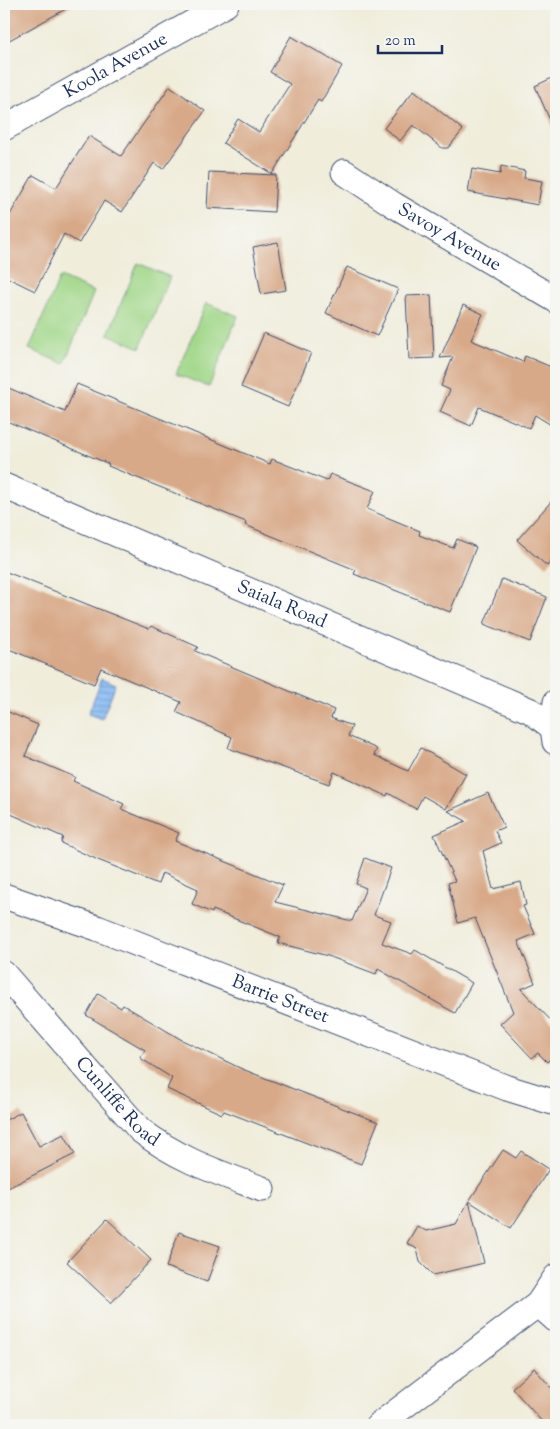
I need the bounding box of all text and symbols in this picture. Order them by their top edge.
scale bar [378,22,441,54]
street label: Koola Avenue [59,26,173,105]
text: 20 m [385,31,416,52]
street label: Savoy Avenue [392,196,506,279]
street label: Saiala Road [233,573,331,636]
street label: Barrie Street [228,968,333,1031]
street label: Cunliffe Road [68,1051,165,1154]

